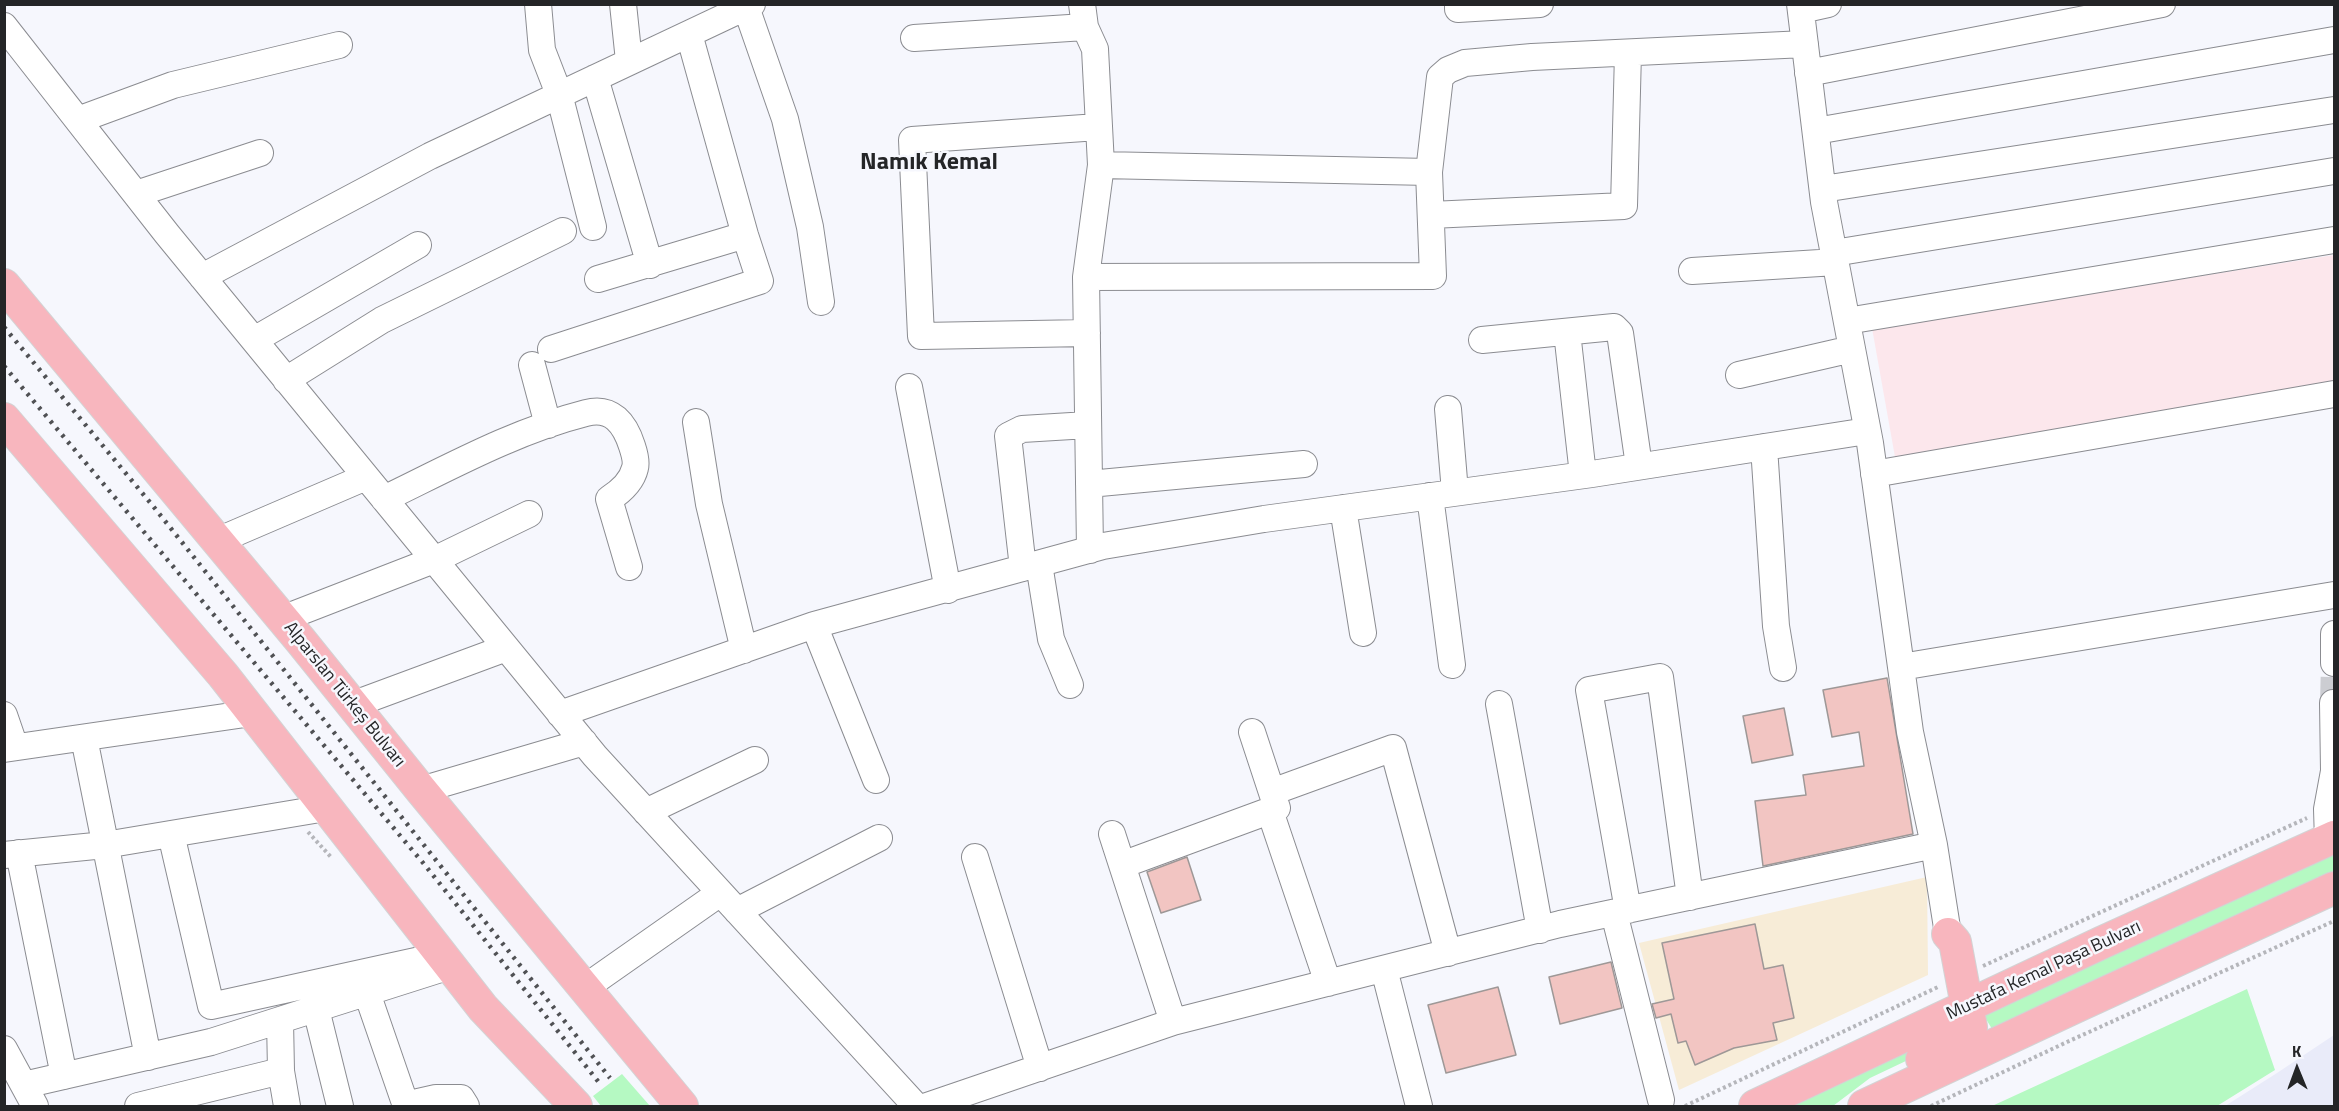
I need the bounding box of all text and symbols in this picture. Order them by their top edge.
district label: Namık Kemal [860,149,998,177]
street label: Alparslan Türkeş Bulvarı [279,618,409,772]
street label: Mustafa Kemal Paşa Bulvarı [1943,916,2145,1026]
north arrow [2267,1039,2327,1099]
text: K [2292,1039,2302,1063]

